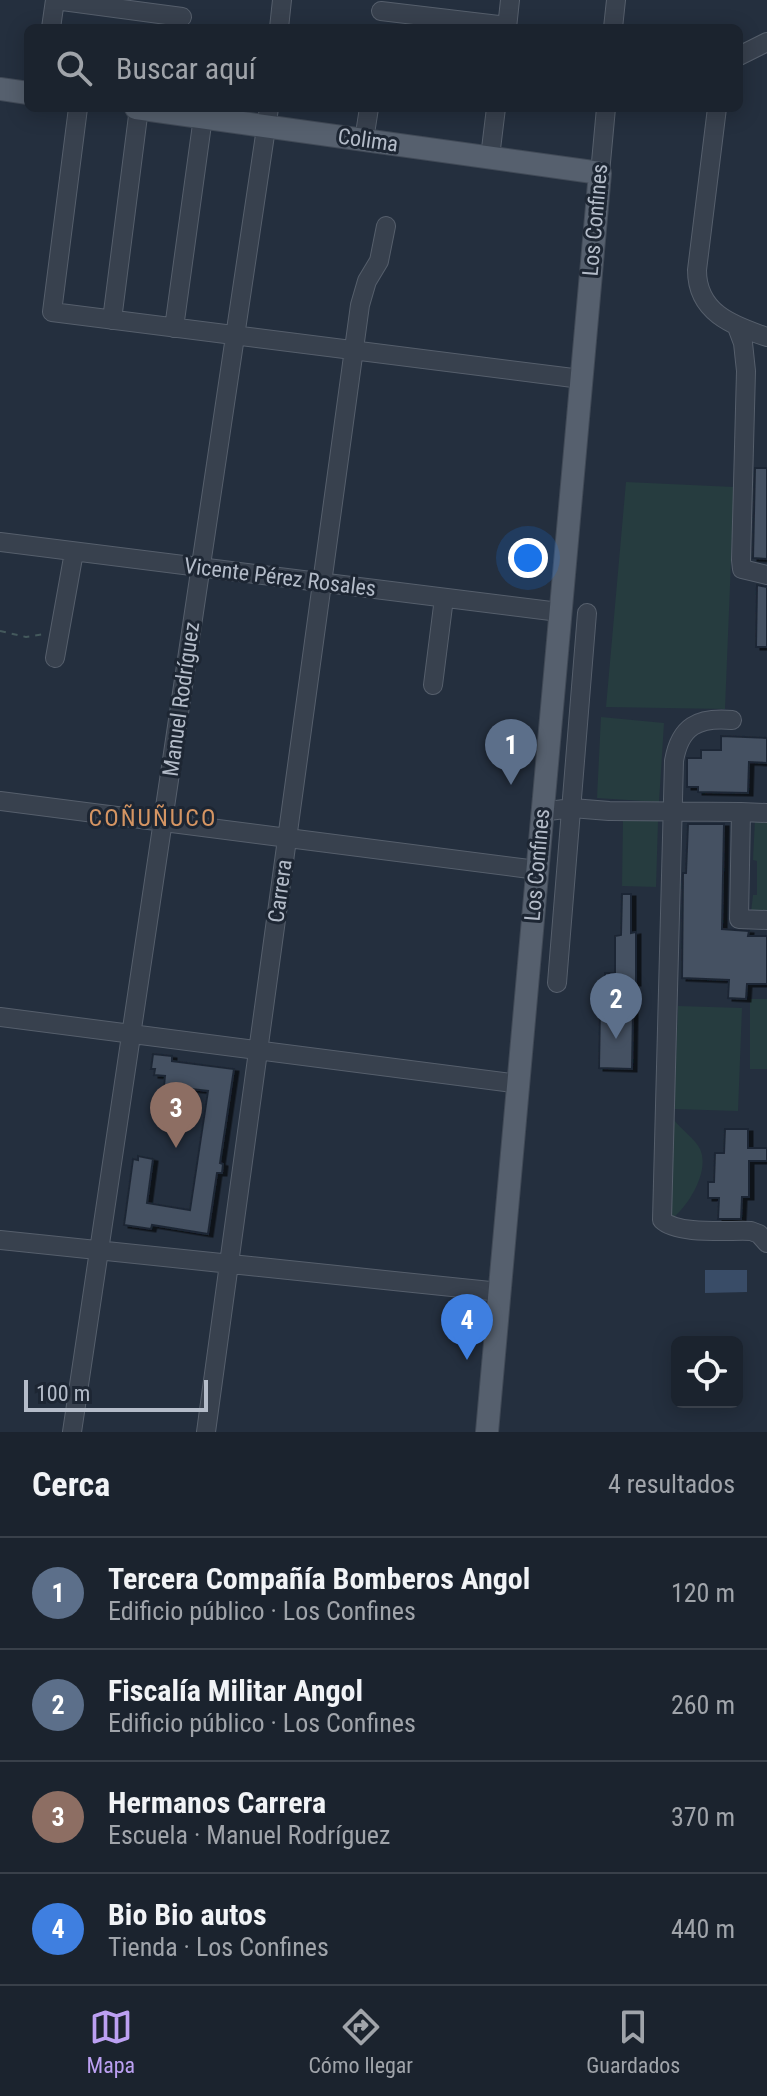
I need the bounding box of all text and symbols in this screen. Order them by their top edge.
search box [24,24,743,112]
icon: search [52,46,96,90]
text: Buscar aquí [116,51,256,86]
street label: Colima [336,123,400,157]
street label: Los Confines [578,163,612,277]
your location [508,538,548,578]
street label: Vicente Pérez Rosales [183,553,377,601]
street label: Manuel Rodríguez [158,620,204,778]
pin: 1 [485,719,537,785]
district label: COÑUÑUCO [89,804,217,832]
street label: Los Confines [520,808,554,922]
street label: Carrera [263,858,297,924]
pin: 2 [590,973,642,1039]
pin: 3 [150,1082,202,1148]
pin: 4 [441,1294,493,1360]
map controls [671,1336,743,1408]
button: locate [671,1336,743,1408]
scale bar [24,1376,208,1412]
text: 100 m [36,1381,90,1406]
text: Cerca [32,1464,110,1504]
text: 4 resultados [608,1469,735,1499]
text: Tercera Compañía Bomberos Angol [108,1561,530,1596]
text: 1 [51,1578,65,1608]
text: 120 m [671,1578,735,1608]
text: Edificio público · Los Confines [108,1596,416,1626]
text: Fiscalía Militar Angol [108,1673,363,1708]
text: 2 [51,1690,65,1720]
text: 260 m [671,1690,735,1720]
text: Edificio público · Los Confines [108,1708,416,1738]
text: Hermanos Carrera [108,1785,326,1820]
text: 3 [51,1802,65,1832]
text: 370 m [671,1802,735,1832]
text: Escuela · Manuel Rodríguez [108,1820,390,1850]
text: Bio Bio autos [108,1897,267,1932]
text: 4 [51,1914,65,1944]
text: 440 m [671,1914,735,1944]
text: Tienda · Los Confines [108,1932,329,1962]
tab: Mapa [87,2005,135,2078]
tab: Cómo llegar [308,2005,413,2078]
tab: Guardados [586,2005,680,2078]

